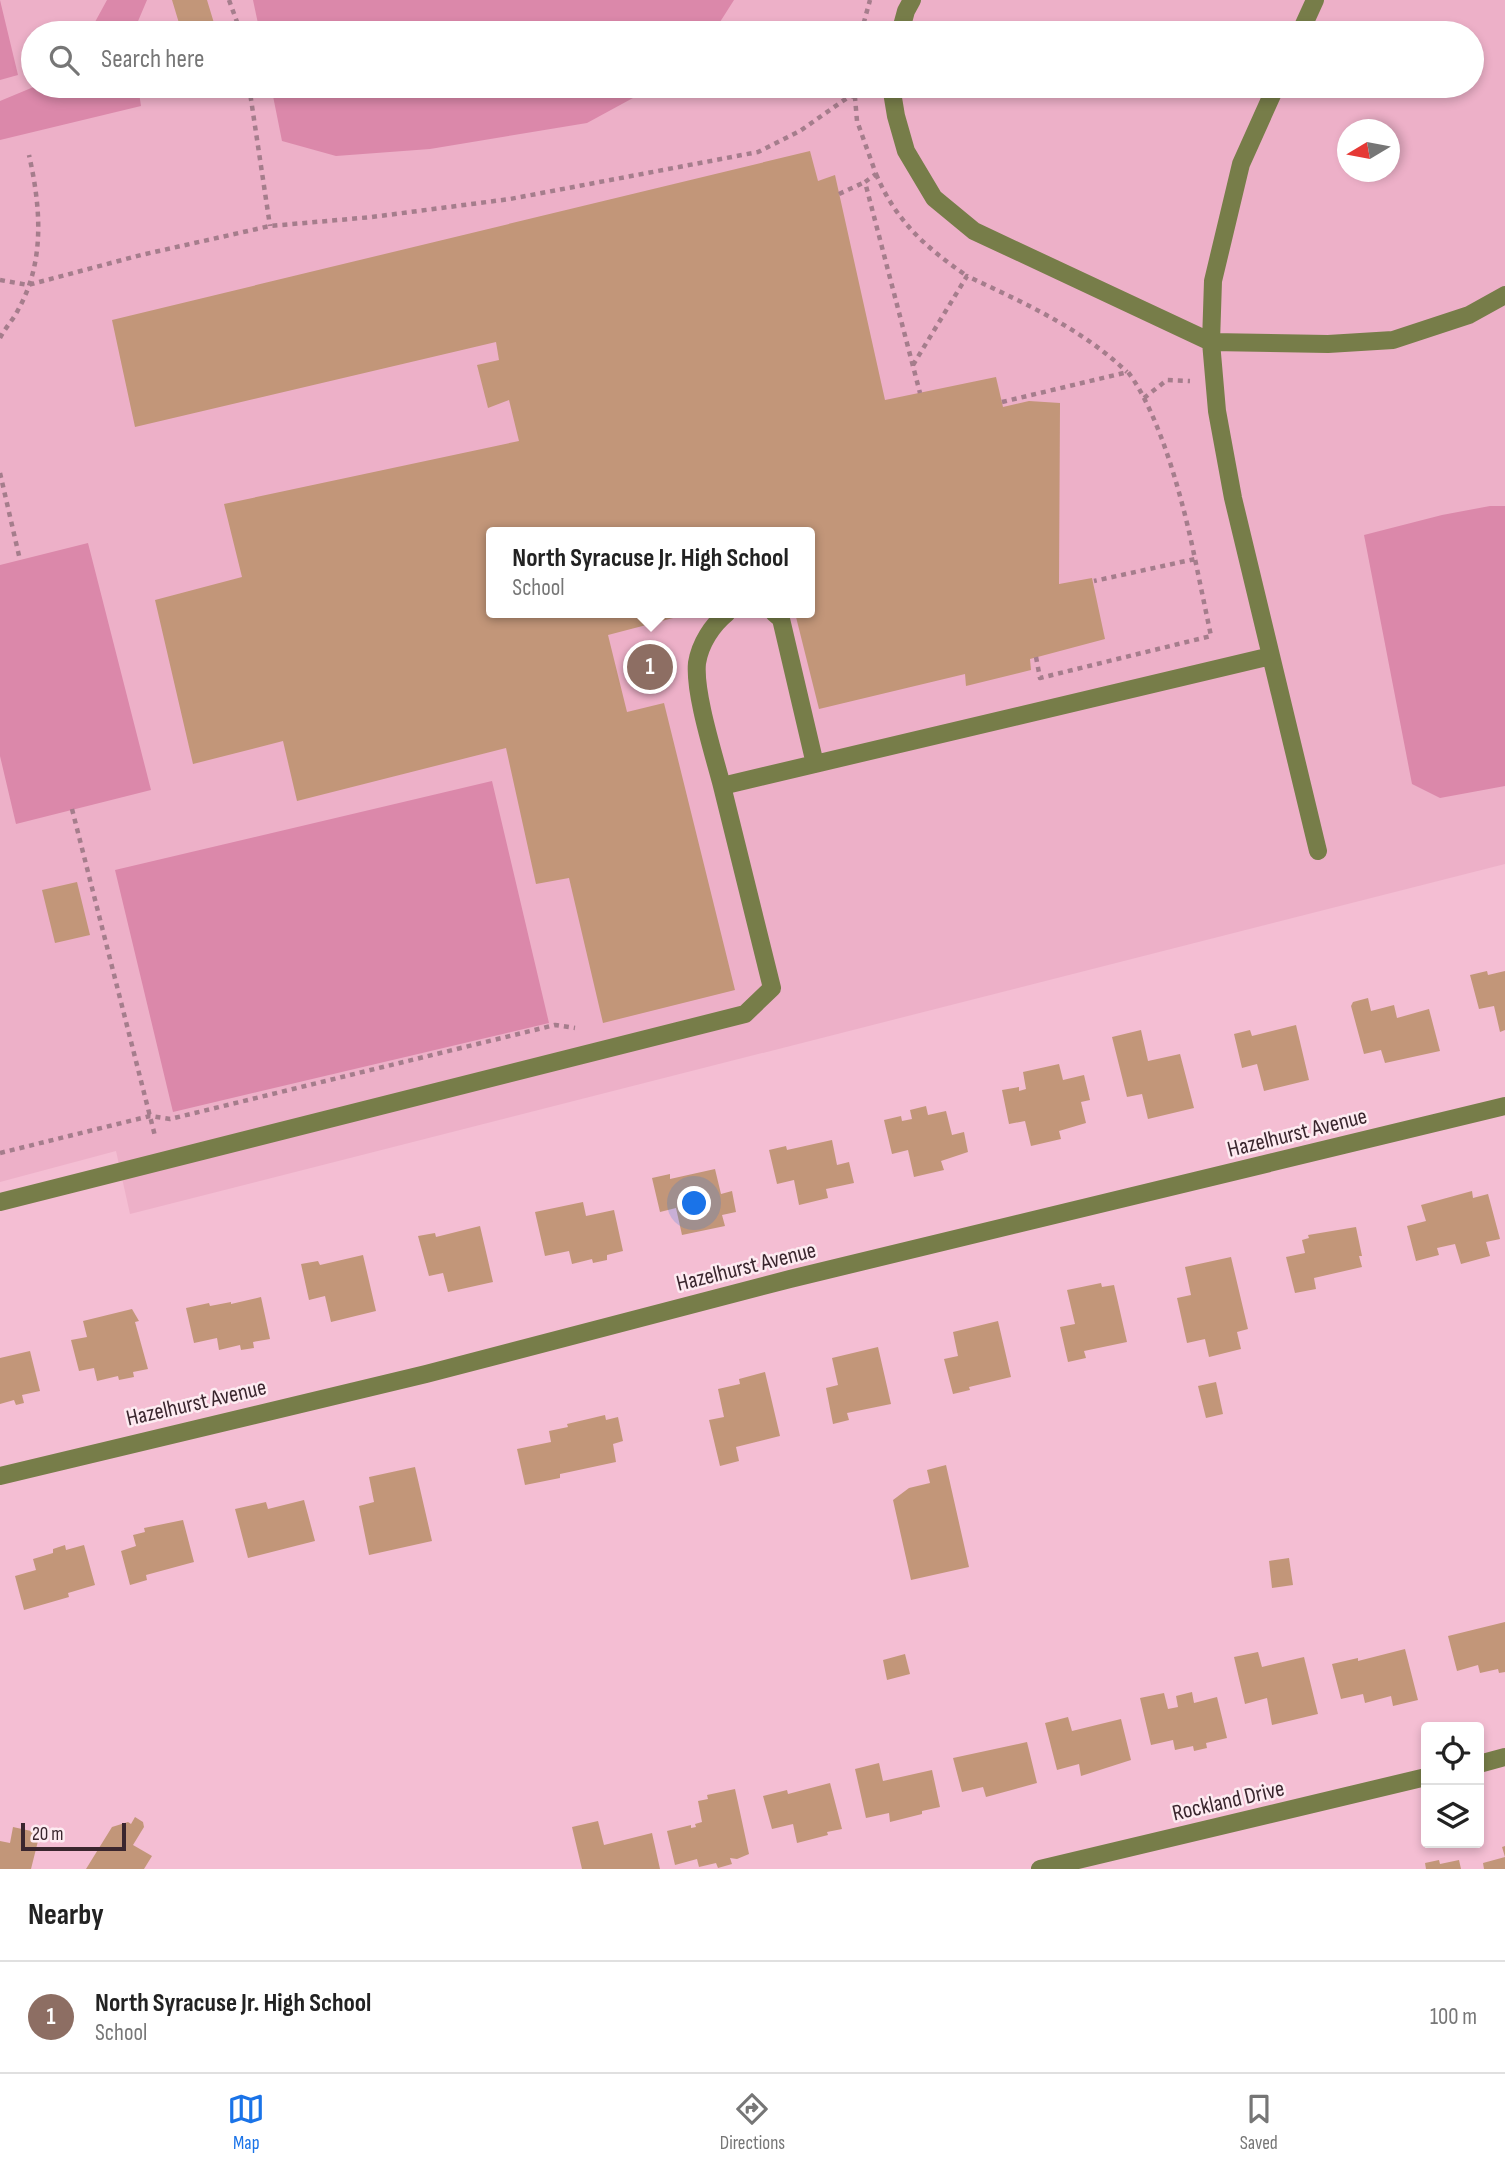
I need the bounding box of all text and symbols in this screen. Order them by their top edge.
search box [21,21,1484,98]
icon: search [45,41,83,79]
text: Search here [101,44,204,75]
north arrow [1337,119,1400,182]
popup [486,527,815,618]
text: North Syracuse Jr. High School [512,543,789,574]
text: School [512,574,565,602]
pin: 1 [627,641,673,693]
street label: Hazelhurst Avenue [1225,1102,1370,1164]
your location [677,1186,711,1220]
street label: Hazelhurst Avenue [674,1236,819,1298]
street label: Hazelhurst Avenue [123,1373,269,1433]
map controls [1421,1722,1484,1848]
button: locate [1421,1722,1484,1785]
street label: Rockland Drive [1169,1774,1287,1827]
button: layers [1421,1785,1484,1848]
scale bar [21,1820,126,1852]
text: 20 m [32,1823,64,1846]
text: Nearby [28,1897,104,1933]
text: North Syracuse Jr. High School [95,1988,371,2019]
text: 1 [46,2003,56,2031]
text: 100 m [1430,2003,1477,2031]
text: School [95,2019,147,2047]
tab: Map [227,2090,265,2155]
tab: Directions [720,2090,785,2155]
tab: Saved [1240,2090,1278,2155]

